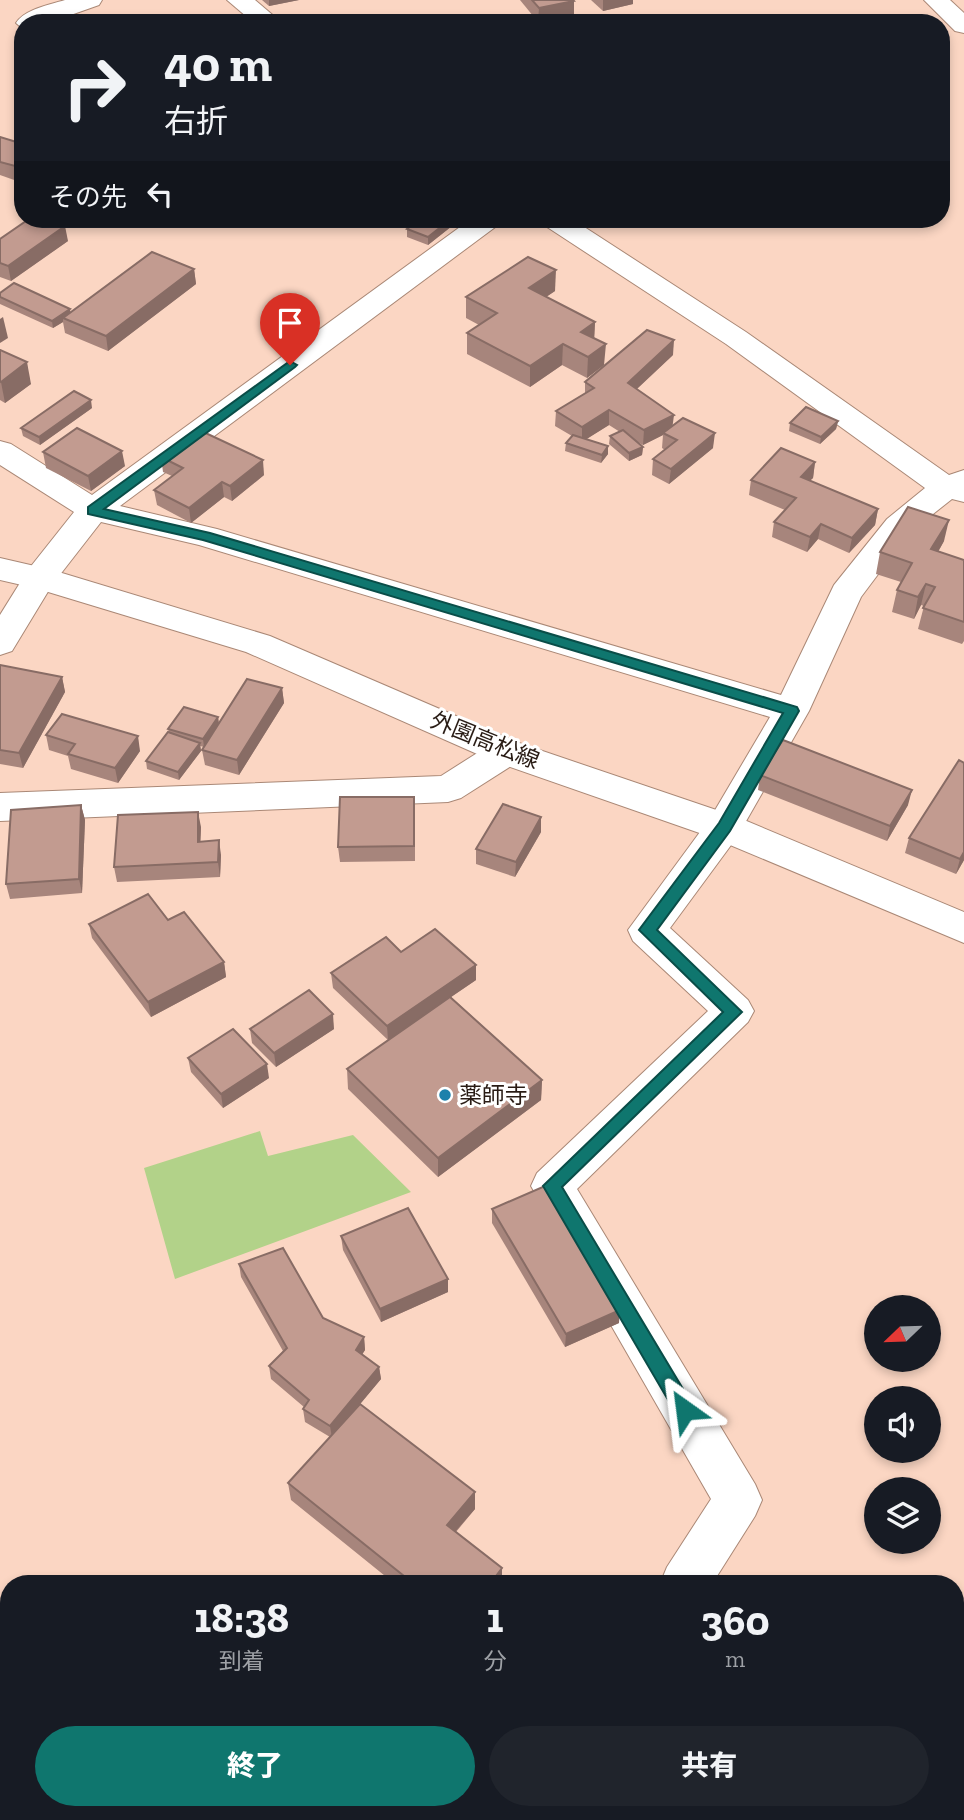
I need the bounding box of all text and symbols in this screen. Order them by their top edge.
text: 40 m [164,35,272,94]
icon: right [49,42,140,133]
text: 右折 [164,102,228,140]
icon: left [141,175,179,213]
text: その先 [49,181,127,213]
pin [260,293,320,365]
icon: arrive [271,304,309,342]
street label: 外園高松線 [426,705,544,775]
place label: 薬師寺 [459,1081,528,1109]
marker: 薬師寺 [437,1087,453,1103]
north arrow [864,1295,942,1372]
map controls [864,1295,941,1554]
position arrow [648,1373,722,1447]
button: sound [864,1386,941,1463]
button: layers [864,1477,941,1554]
text: 18:38 [194,1592,289,1643]
text: 1 [486,1592,503,1643]
text: 360 [701,1595,770,1646]
text: m [725,1645,745,1673]
text: 到着 [219,1647,265,1675]
text: 分 [483,1647,506,1675]
button: 終了 [35,1726,475,1806]
button: 共有 [489,1726,929,1806]

